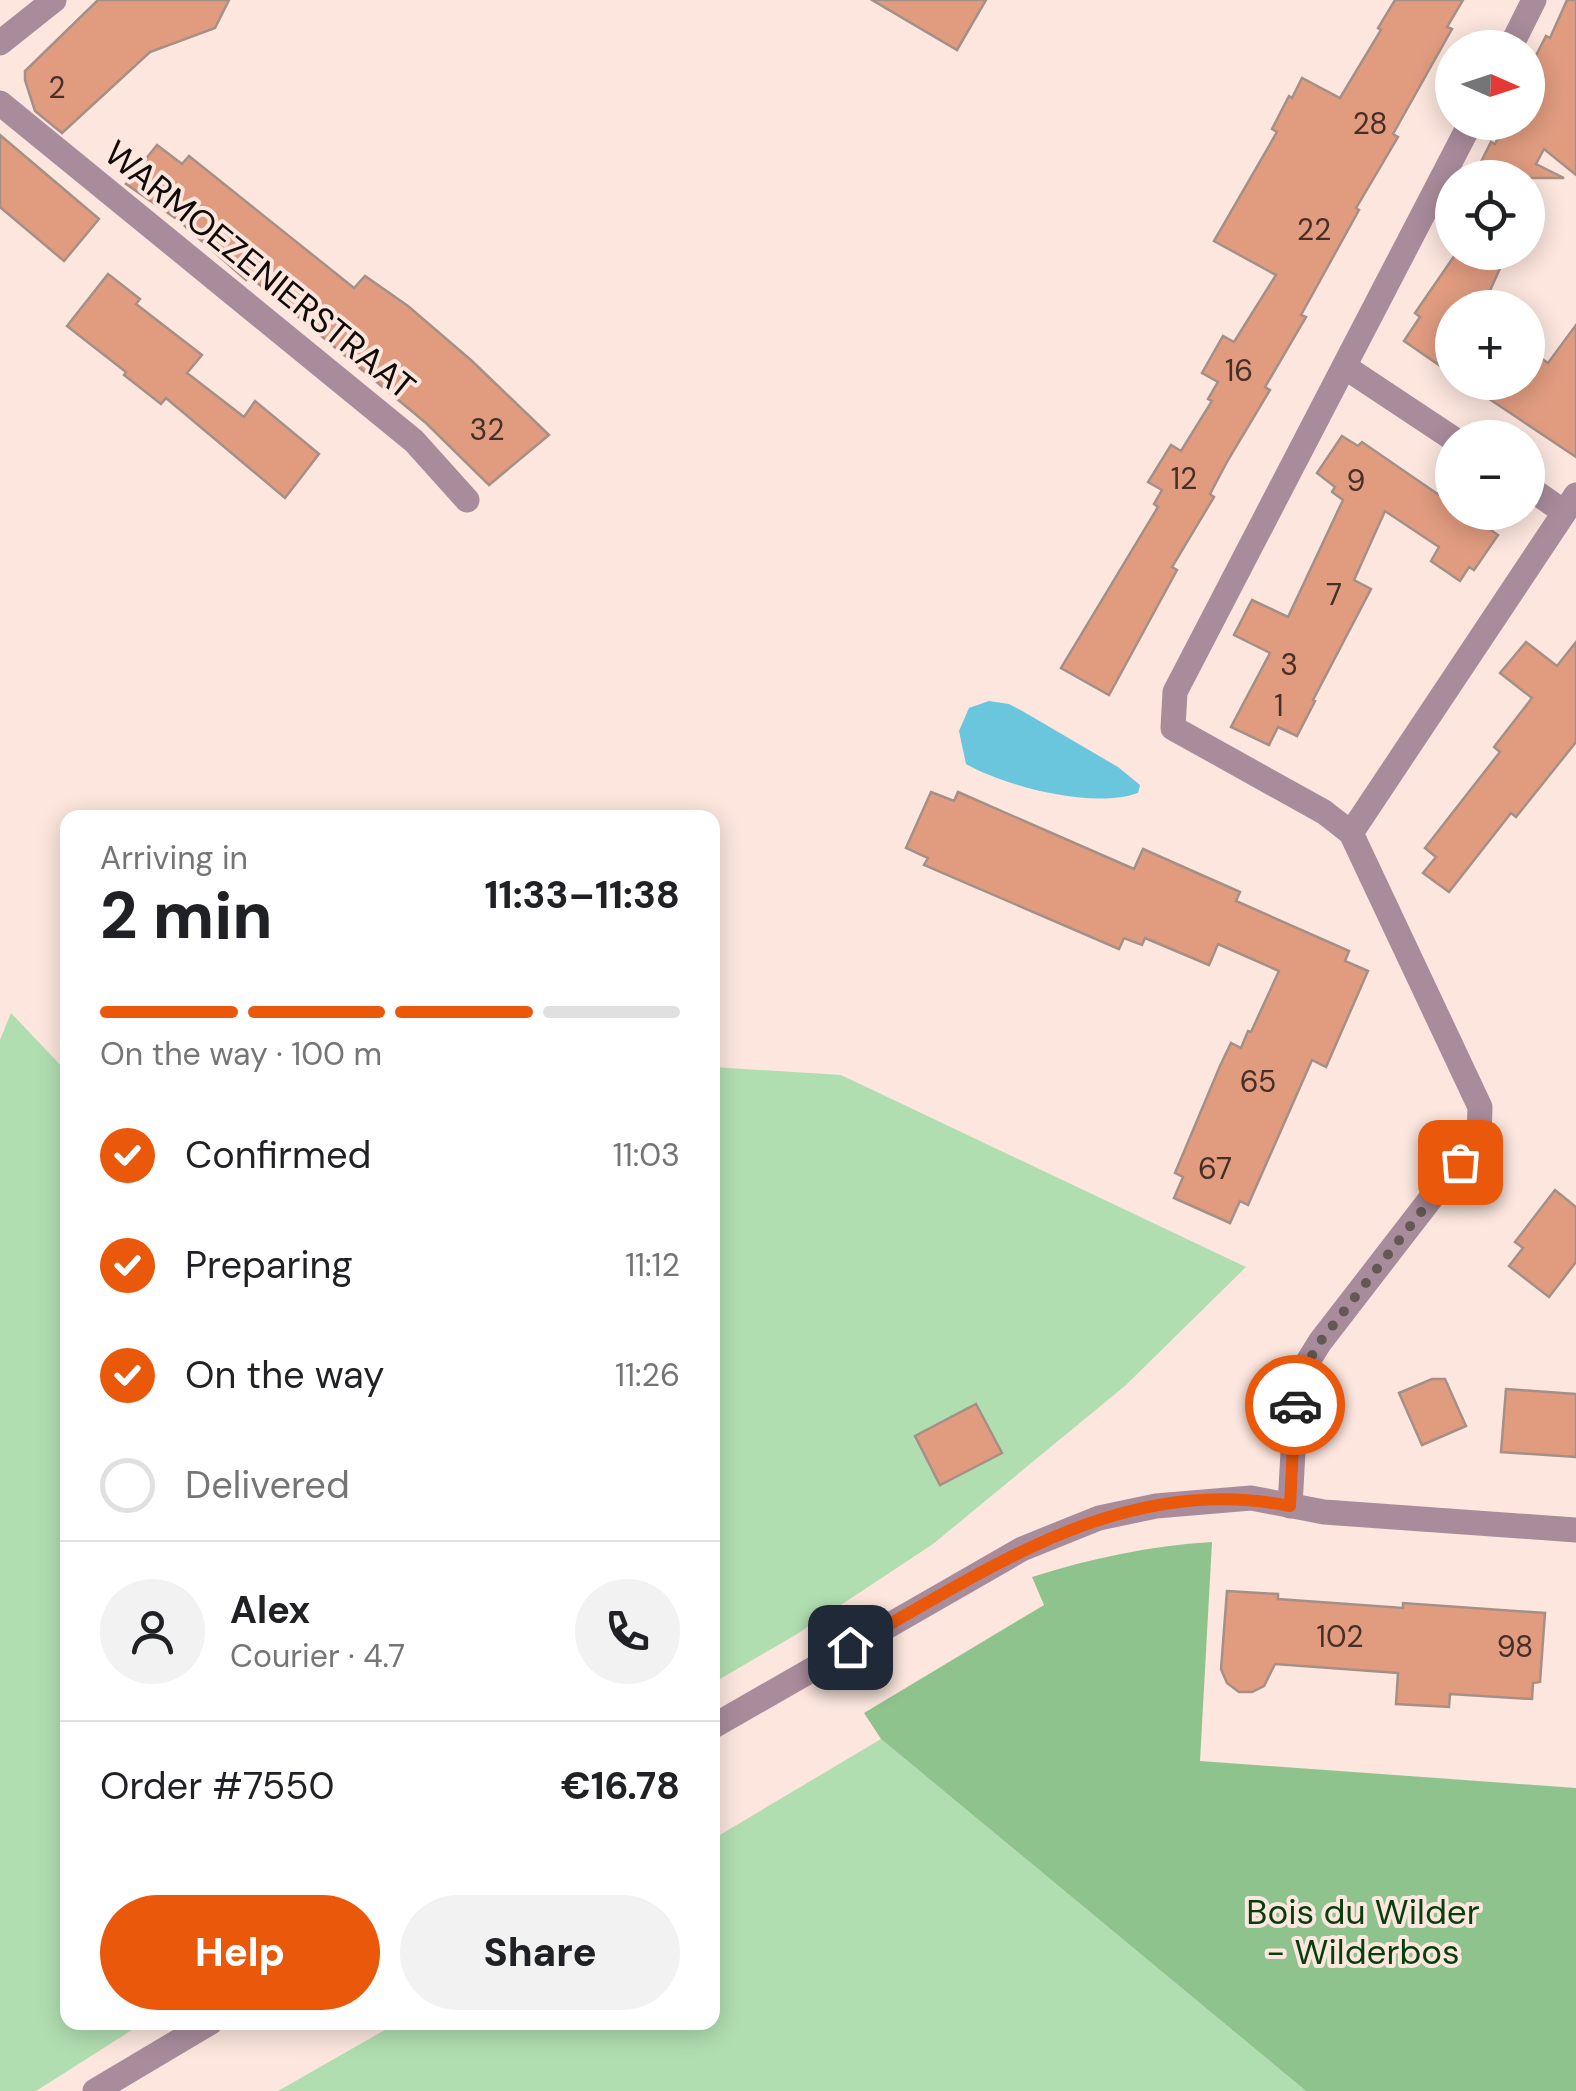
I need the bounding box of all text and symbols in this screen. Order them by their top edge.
north arrow [1435,30,1545,140]
map controls [1435,30,1545,530]
house number: 2 [48,68,66,107]
house number: 28 [1352,104,1388,143]
street label: WARMOEZENIERSTRAAT [95,130,425,410]
button: locate [1435,160,1545,270]
house number: 22 [1297,210,1331,249]
button: + [1435,290,1545,400]
house number: 16 [1225,351,1253,390]
house number: 32 [469,410,505,449]
button: − [1435,420,1545,530]
house number: 12 [1171,459,1197,498]
house number: 9 [1347,461,1365,500]
house number: 7 [1326,575,1342,614]
house number: 3 [1280,645,1298,684]
house number: 1 [1274,686,1284,725]
text: Arriving in [100,837,248,879]
text: 11:33–11:38 [485,870,680,920]
text: 2 min [100,874,273,958]
text: On the way · 100 m [100,1033,382,1075]
house number: 65 [1240,1062,1276,1101]
pin [1418,1120,1503,1205]
icon: check [100,1128,155,1183]
text: Confirmed [185,1130,371,1180]
text: 11:03 [613,1134,680,1176]
icon: bag [1433,1135,1488,1190]
house number: 67 [1198,1149,1232,1188]
icon: check [100,1238,155,1293]
text: Preparing [185,1240,353,1290]
text: 11:12 [625,1244,680,1286]
icon: check [100,1348,155,1403]
text: On the way [185,1350,384,1400]
text: 11:26 [615,1354,680,1396]
courier [1245,1355,1345,1455]
icon: car [1268,1378,1323,1433]
text: Delivered [185,1460,350,1510]
button: person [100,1579,205,1684]
button: phone [575,1579,680,1684]
text: Alex [230,1585,310,1635]
pin [808,1605,893,1690]
house number: 102 [1317,1617,1363,1656]
icon: home [823,1620,878,1675]
house number: 98 [1497,1627,1533,1666]
text: Courier · 4.7 [230,1635,405,1677]
text: Order #7550 [100,1761,334,1811]
text: €16.78 [561,1761,680,1811]
park label: Bois du Wilder - Wilderbos [1246,1889,1480,1975]
button: Help [100,1895,380,2010]
button: Share [400,1895,680,2010]

